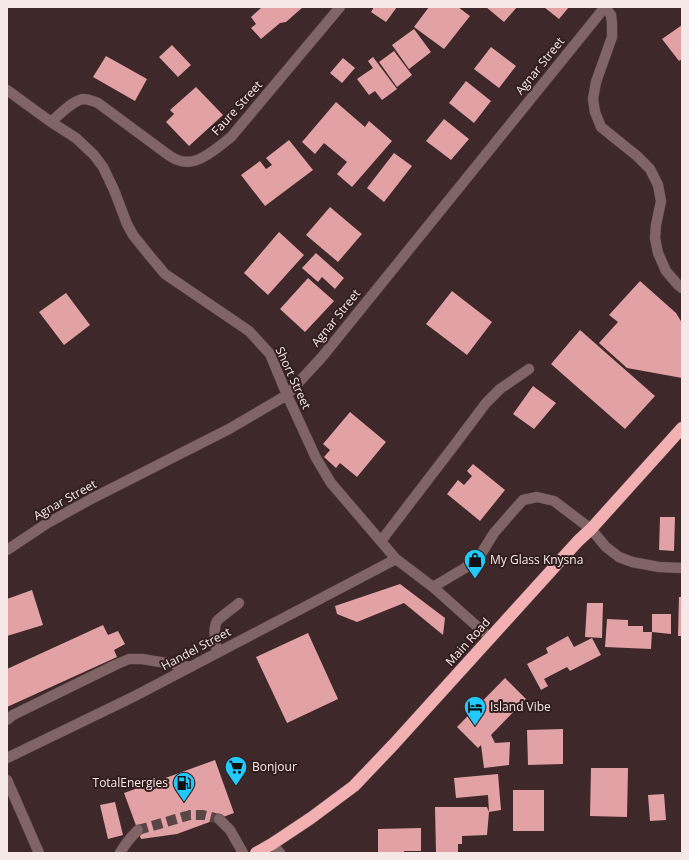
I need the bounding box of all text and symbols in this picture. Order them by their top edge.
street label: Agnar Street [511,33,568,98]
street label: Faure Street [207,77,266,139]
street label: Agnar Street [307,285,364,350]
street label: Short Street [272,344,315,412]
street label: Agnar Street [30,475,99,524]
shop icon: My Glass Knysna [462,547,488,580]
place label: My Glass Knysna [490,551,583,568]
street label: Main Road [441,614,494,670]
street label: Handel Street [158,623,234,674]
hotel icon: Island Vibe [462,694,488,727]
place label: Island Vibe [490,698,551,715]
supermarket icon: Bonjour [223,754,249,787]
place label: Bonjour [252,758,297,775]
fuel station icon: TotalEnergies [171,770,197,803]
place label: TotalEnergies [93,774,168,791]

